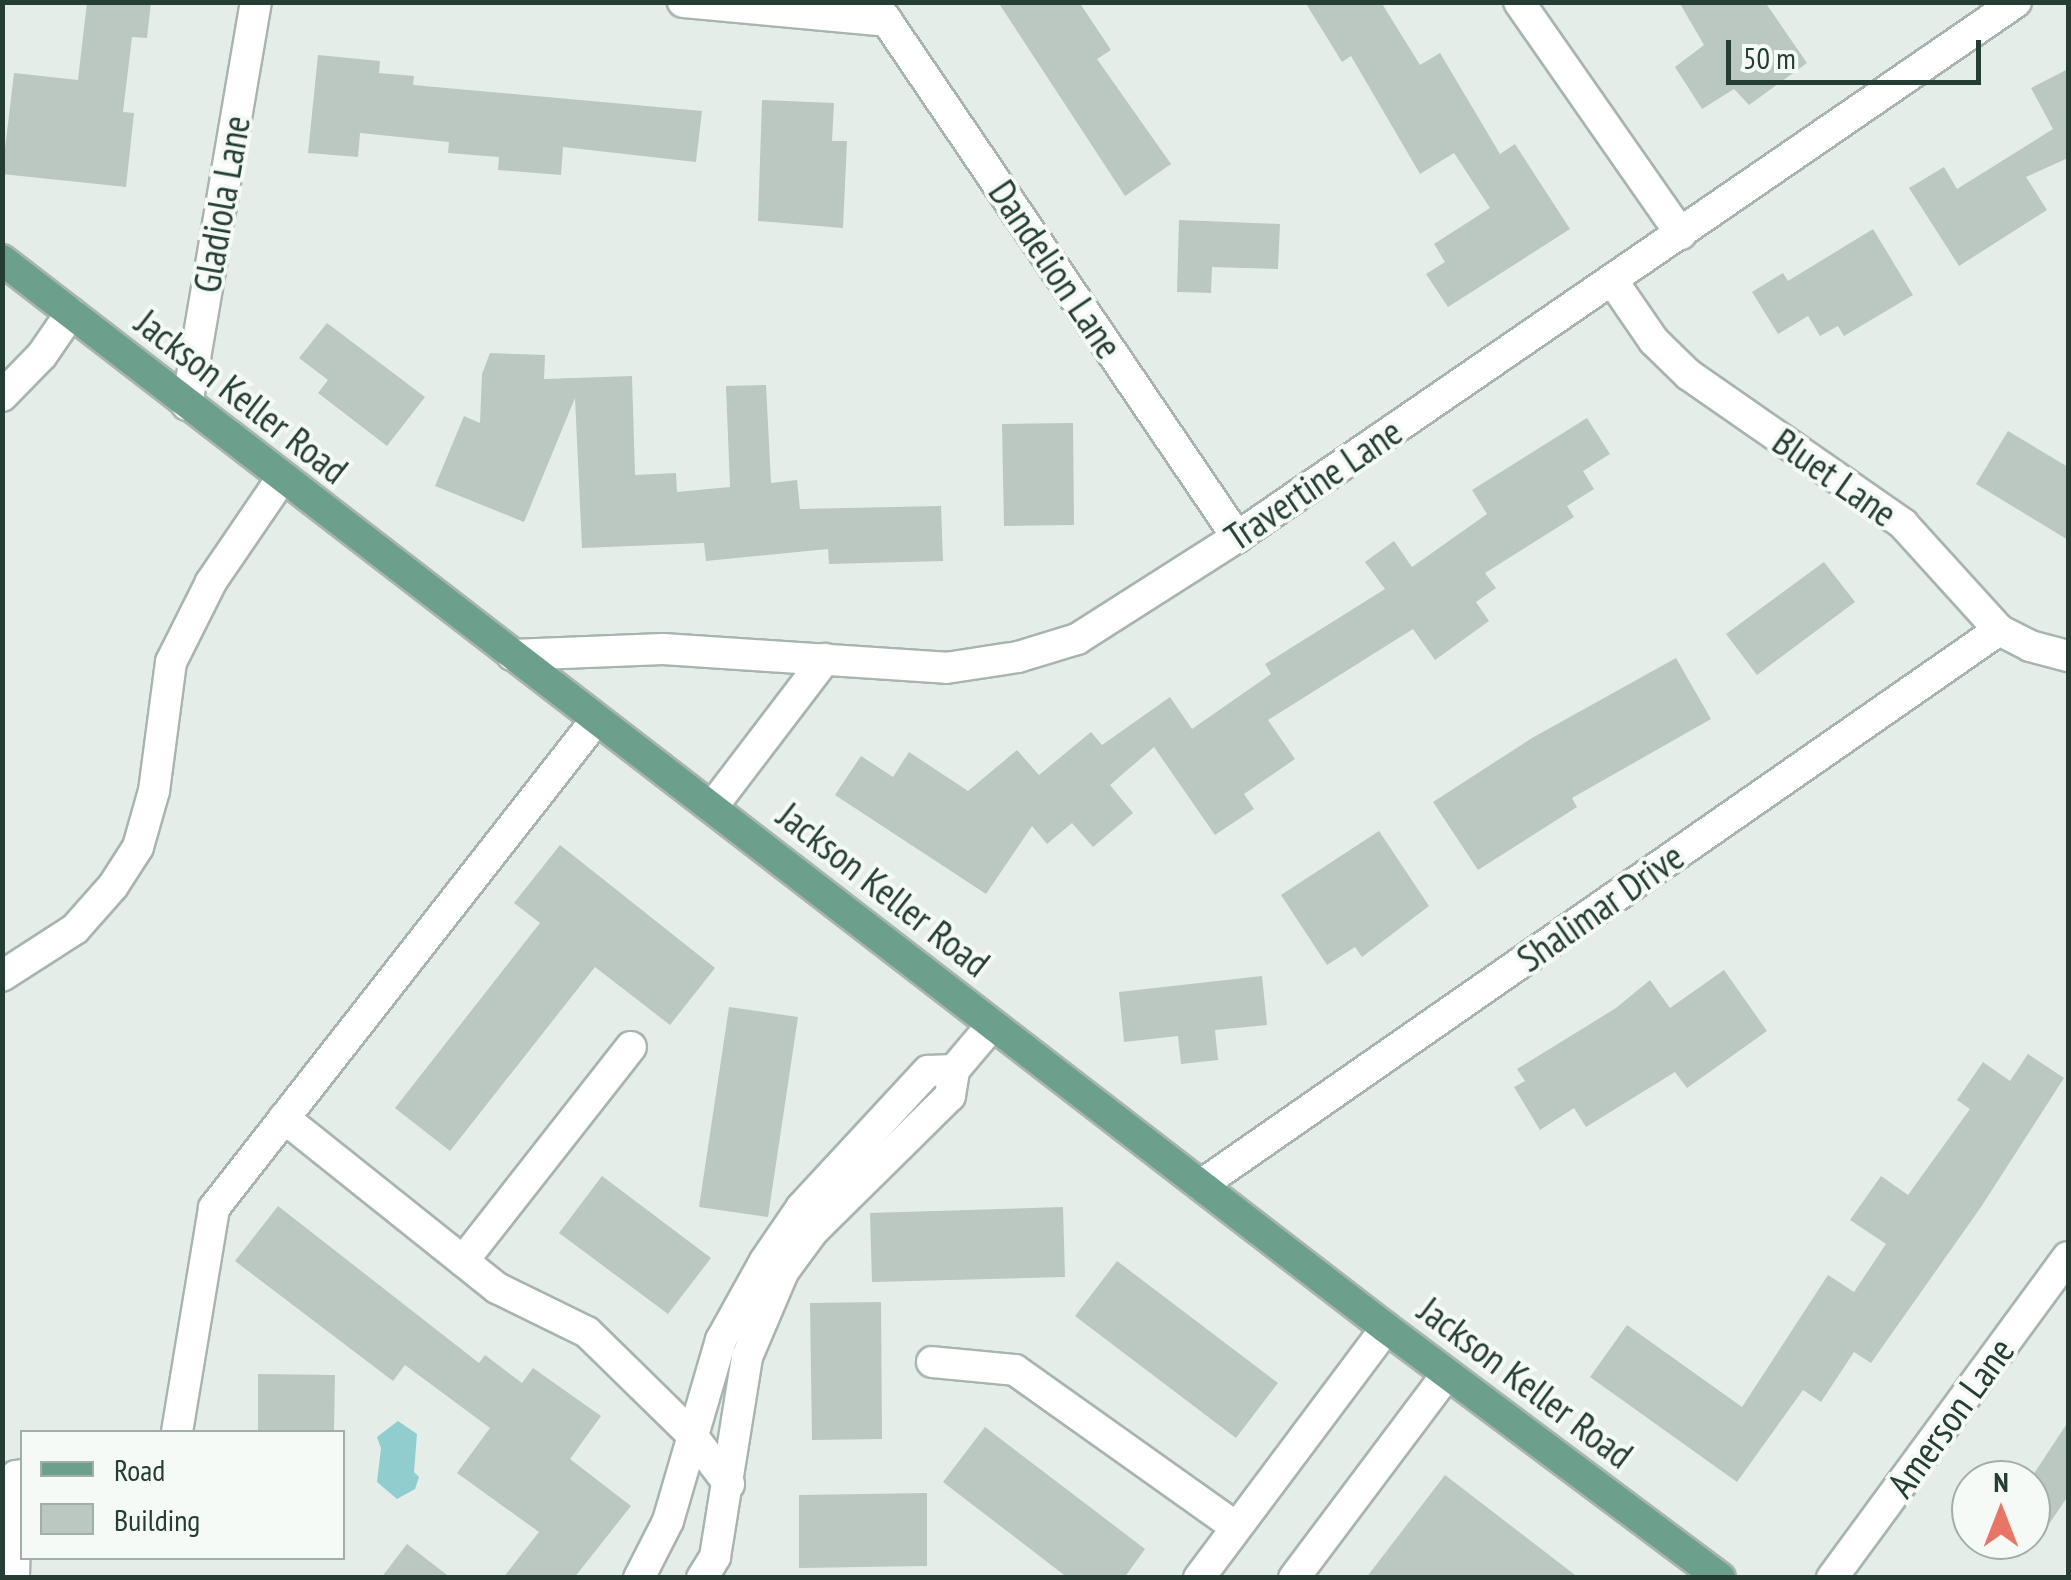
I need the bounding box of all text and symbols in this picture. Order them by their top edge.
scale bar [1731,20,1986,82]
text: 50 m [1743,38,1796,77]
street label: Gladiola Lane [183,112,259,296]
street label: Dandelion Lane [980,171,1132,367]
street label: Jackson Keller Road [127,299,357,493]
street label: Travertine Lane [1216,408,1410,560]
street label: Bluet Lane [1764,418,1906,536]
street label: Jackson Keller Road [769,792,999,986]
street label: Shalimar Drive [1508,833,1692,981]
street label: Jackson Keller Road [1410,1287,1642,1477]
street label: Amerson Lane [1877,1329,2023,1505]
legend [20,1430,345,1560]
text: Road [114,1450,165,1489]
north arrow [1951,1460,2051,1560]
text: N [1993,1463,2009,1500]
text: Building [114,1500,200,1539]

